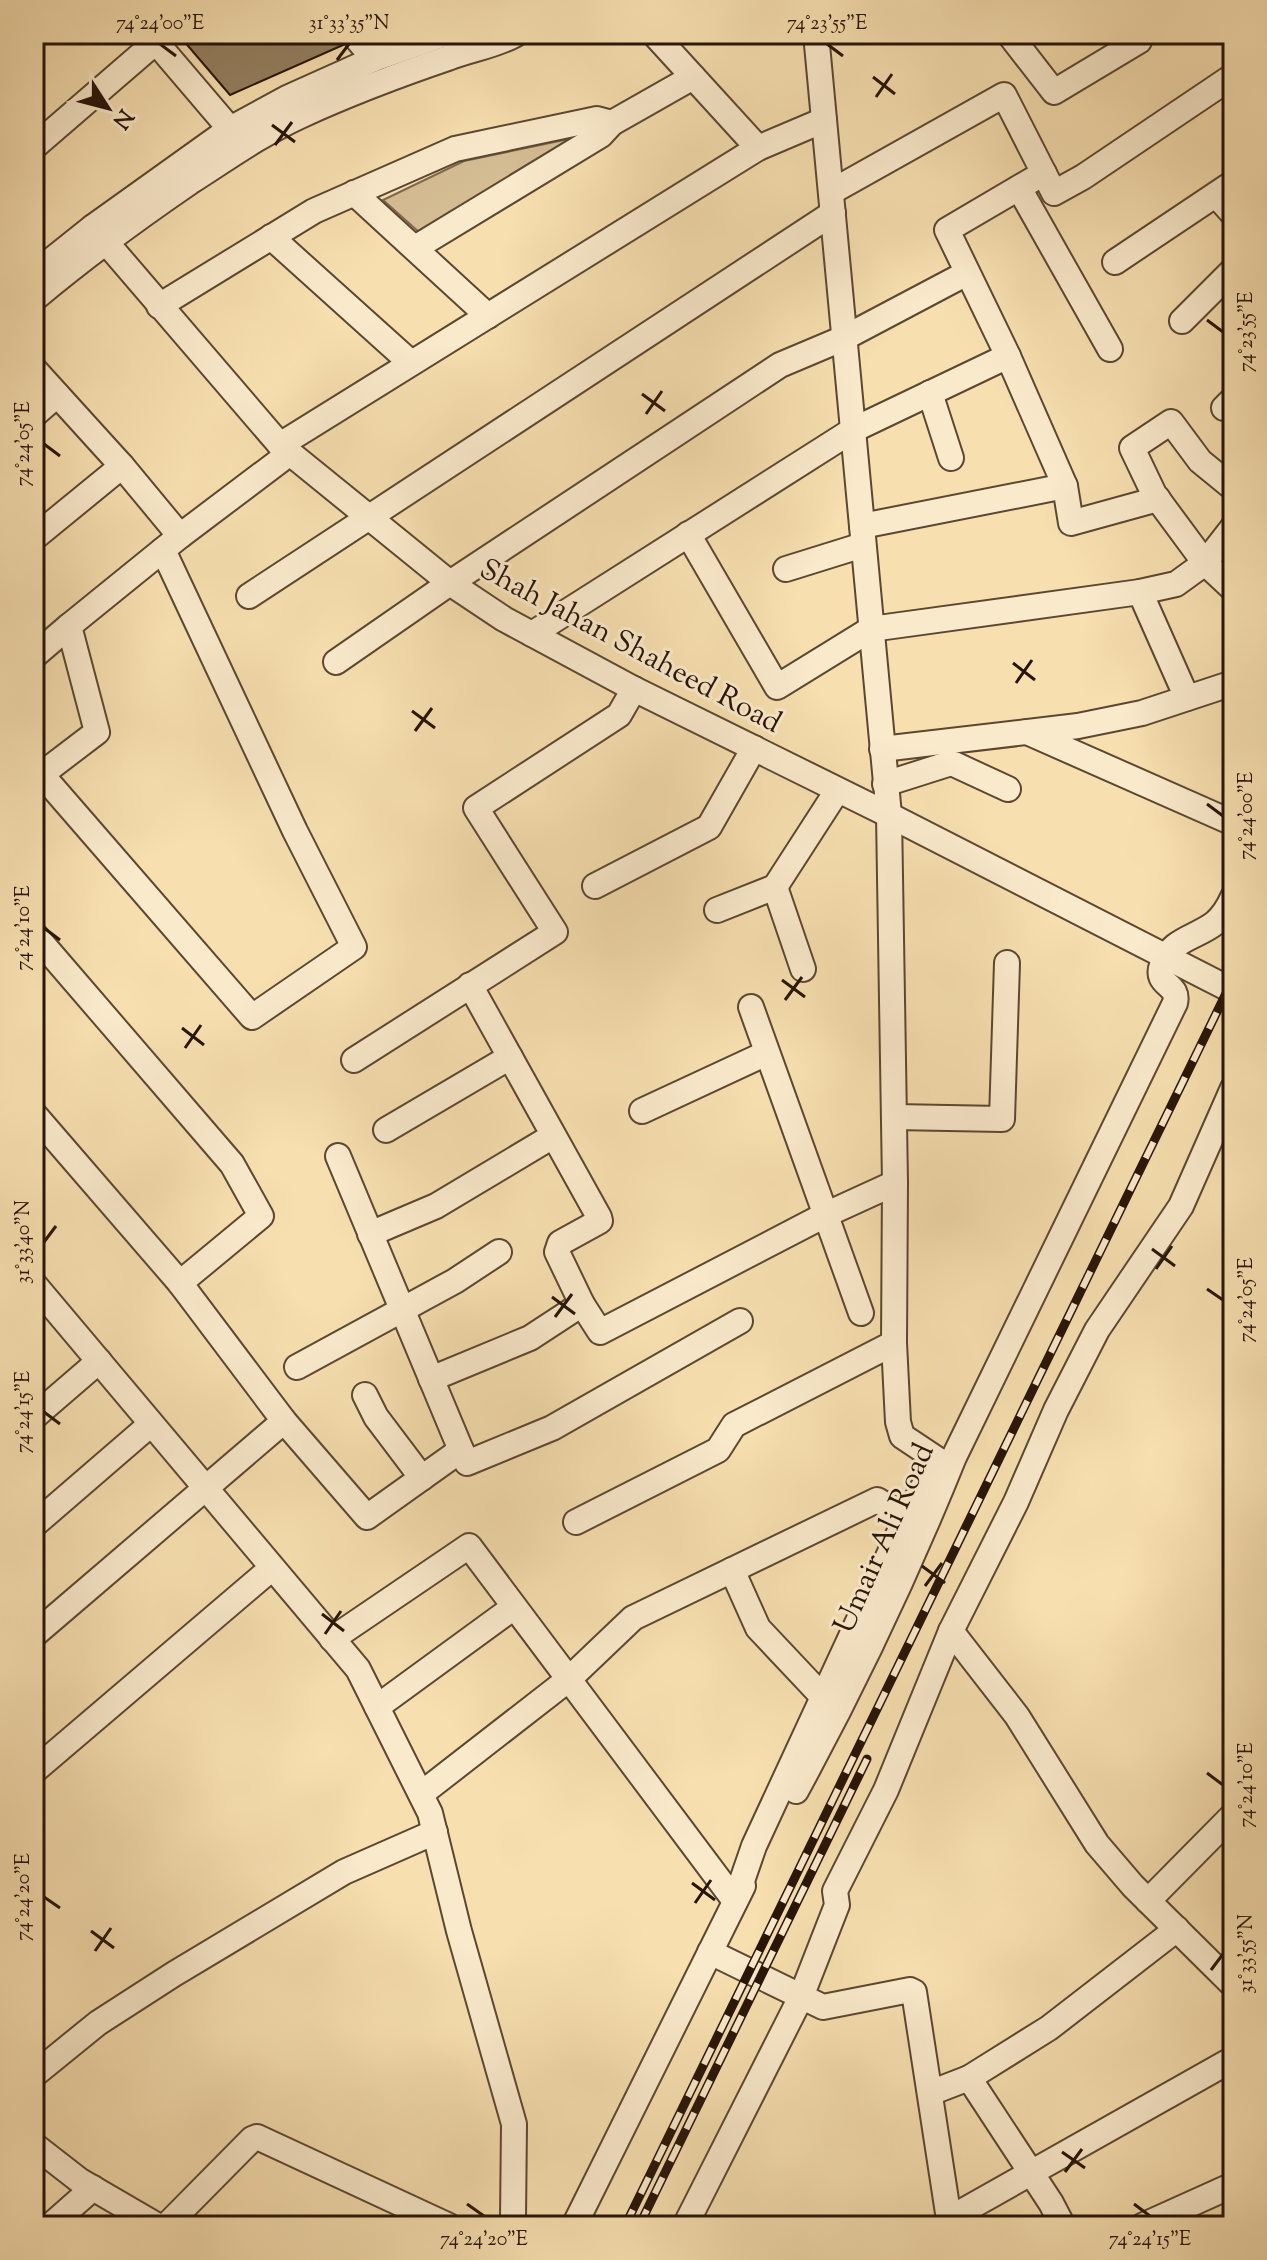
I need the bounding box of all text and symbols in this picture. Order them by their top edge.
text: 74°24'00"E [116,10,204,39]
text: 31°33'35"N [309,10,389,39]
text: 74°23'55"E [787,10,867,39]
north arrow [68,68,148,148]
text: N [103,101,140,135]
text: 74°23'55"E [1233,292,1262,372]
text: 74°24'05"E [10,402,39,487]
street label: Shah Jahan Shaheed Road [471,549,789,745]
text: 74°24'00"E [1233,772,1262,860]
text: 74°24'10"E [10,885,39,971]
text: 31°33'40"N [10,1200,39,1284]
text: 74°24'05"E [1233,1258,1262,1343]
text: 74°24'15"E [10,1371,39,1453]
street label: Umair Ali Road [824,1437,946,1641]
text: 74°24'10"E [1233,1742,1262,1828]
text: 74°24'20"E [10,1853,39,1941]
text: 31°33'55"N [1233,1914,1262,1994]
text: 74°24'20"E [440,2226,528,2255]
text: 74°24'15"E [1109,2226,1191,2255]

